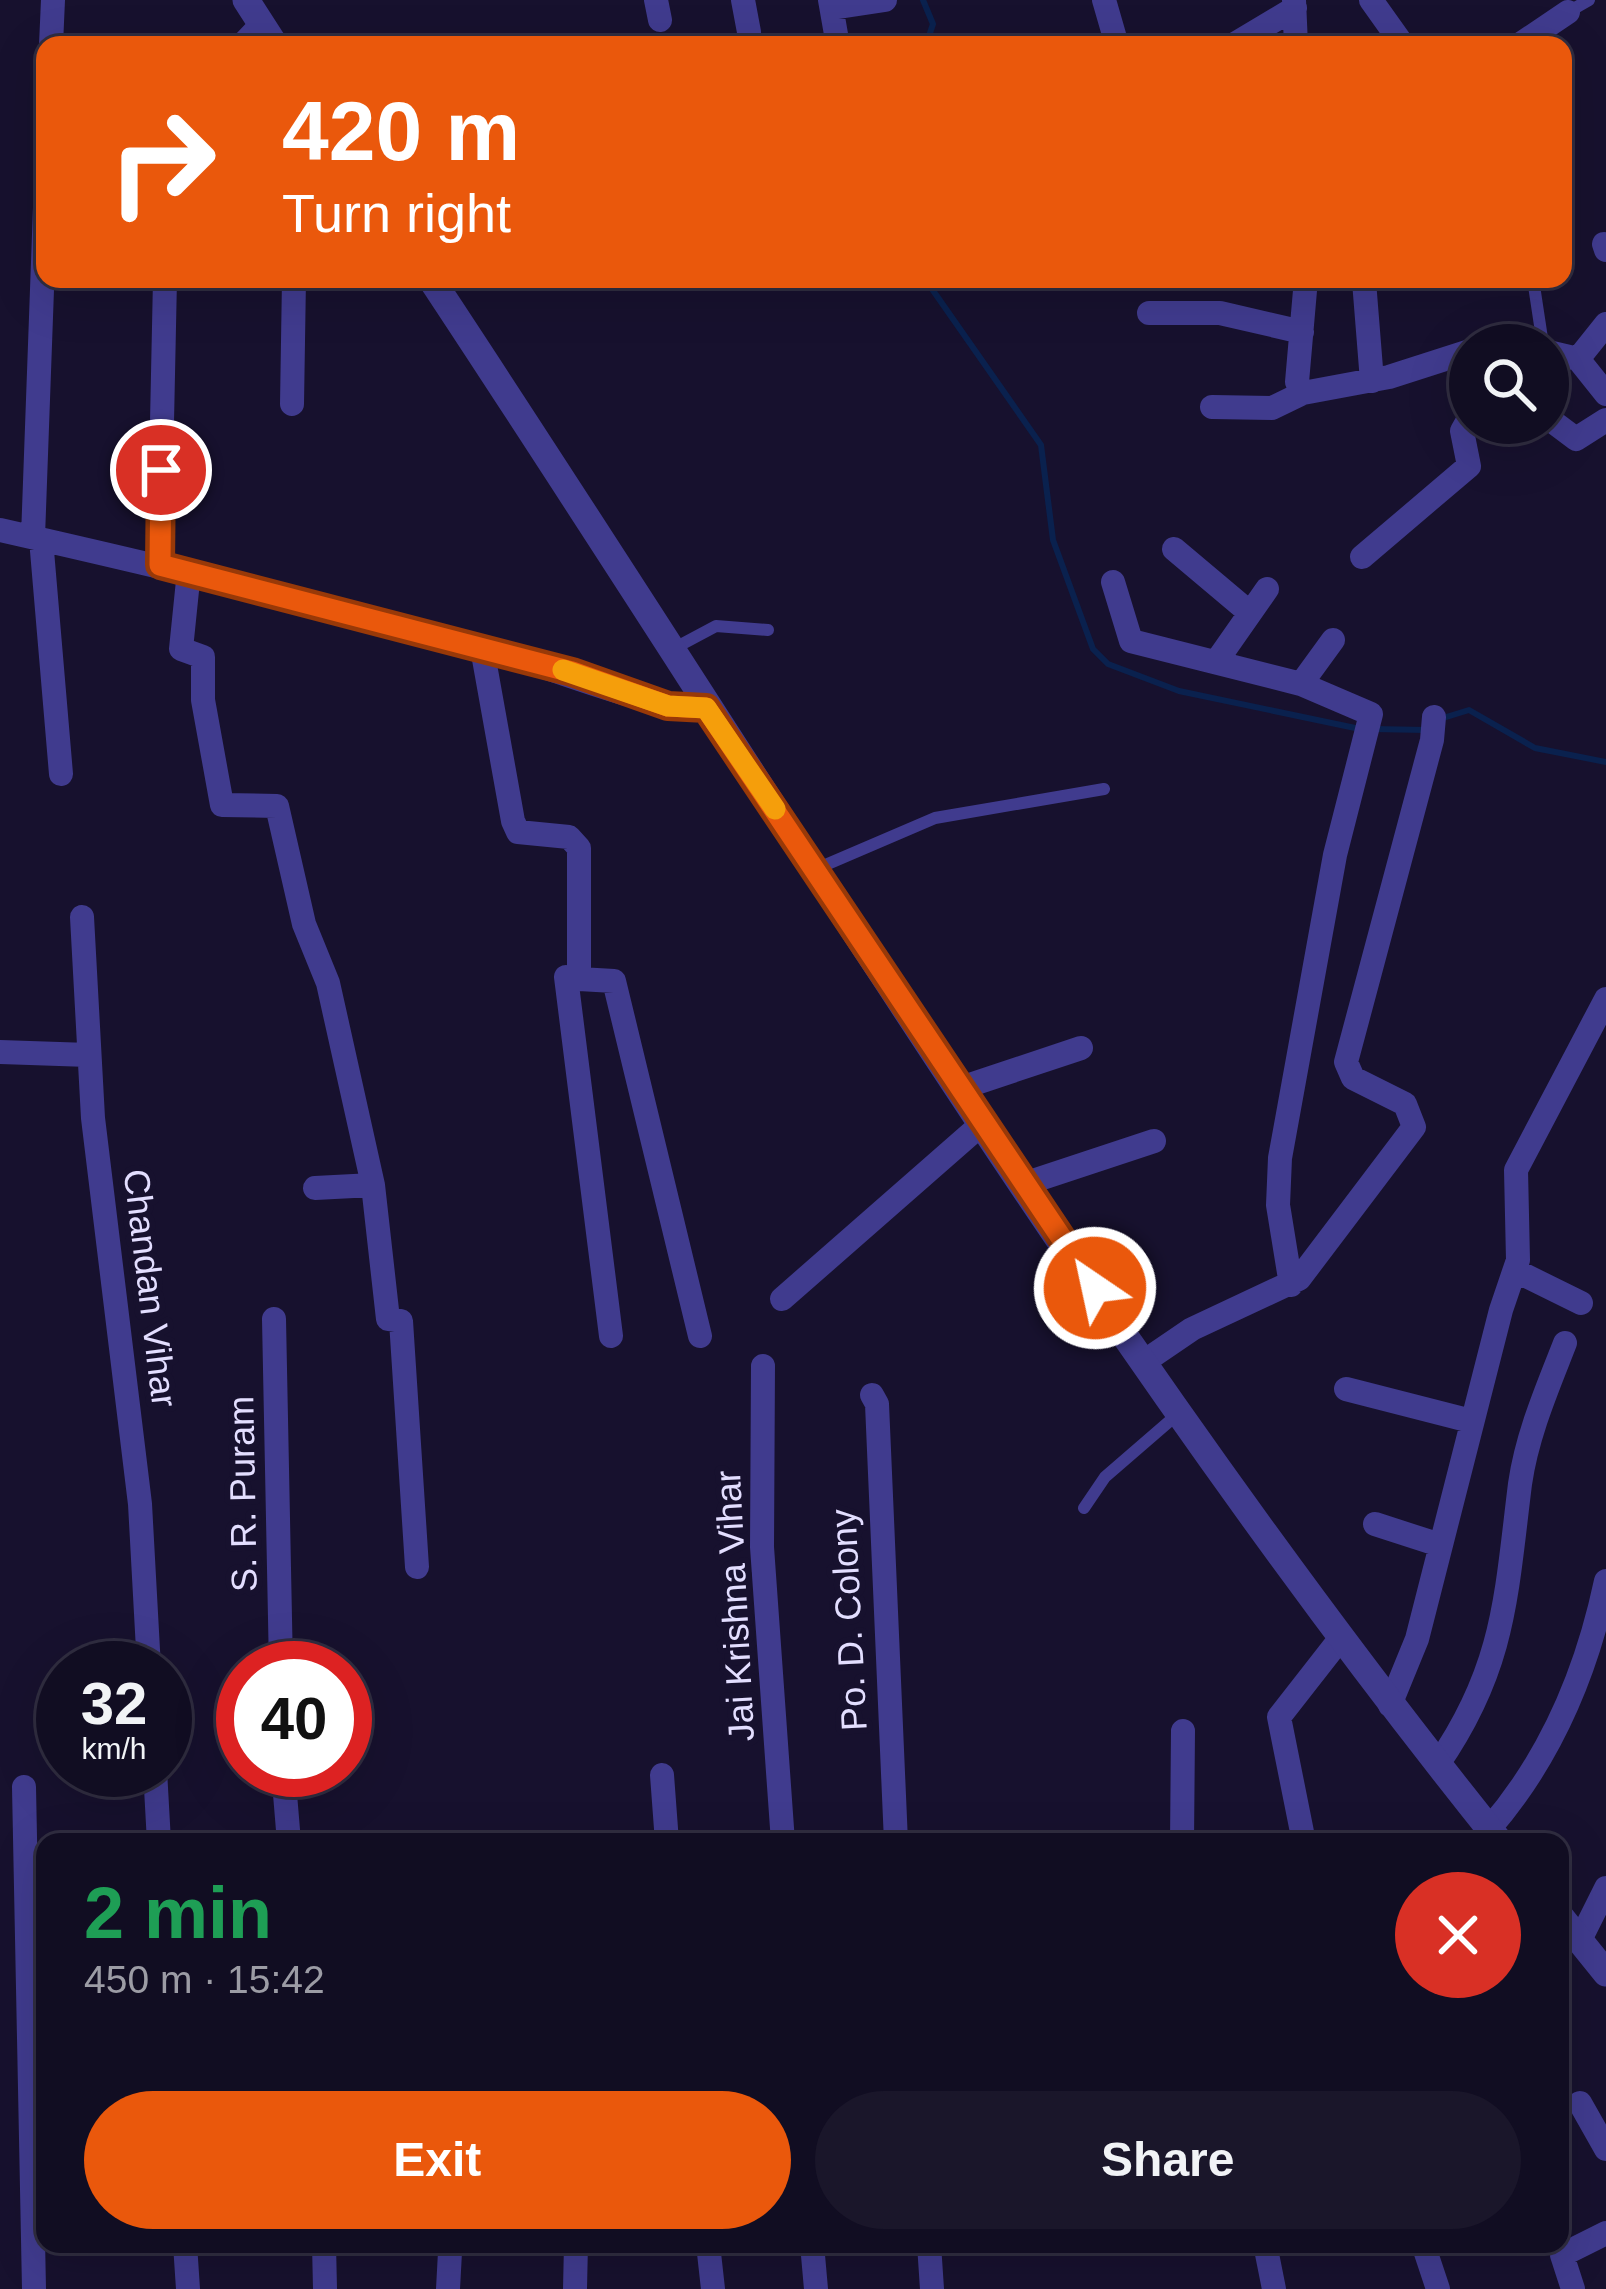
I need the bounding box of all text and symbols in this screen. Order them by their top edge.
icon: right [84,84,240,240]
text: 420 m [282,84,520,178]
text: Turn right [282,183,511,243]
map controls [1449,324,1569,444]
button: search [1449,324,1569,444]
pin [110,419,212,521]
icon: arrive [128,437,194,503]
street label: Chandan Vihar [116,1167,185,1409]
position arrow [1032,1225,1158,1351]
street label: S. R. Puram [220,1396,265,1592]
street label: Jai Krishna Vihar [707,1469,762,1743]
street label: Po. D. Colony [822,1508,875,1732]
speed limit sign: 40 [216,1641,372,1797]
text: 32 [81,1670,147,1737]
text: km/h [81,1732,147,1765]
button: close [1395,1872,1521,1998]
text: 2 min [84,1873,272,1953]
text: 450 m · 15:42 [84,1958,325,2001]
button: Exit [84,2091,791,2229]
button: Share [815,2091,1521,2229]

